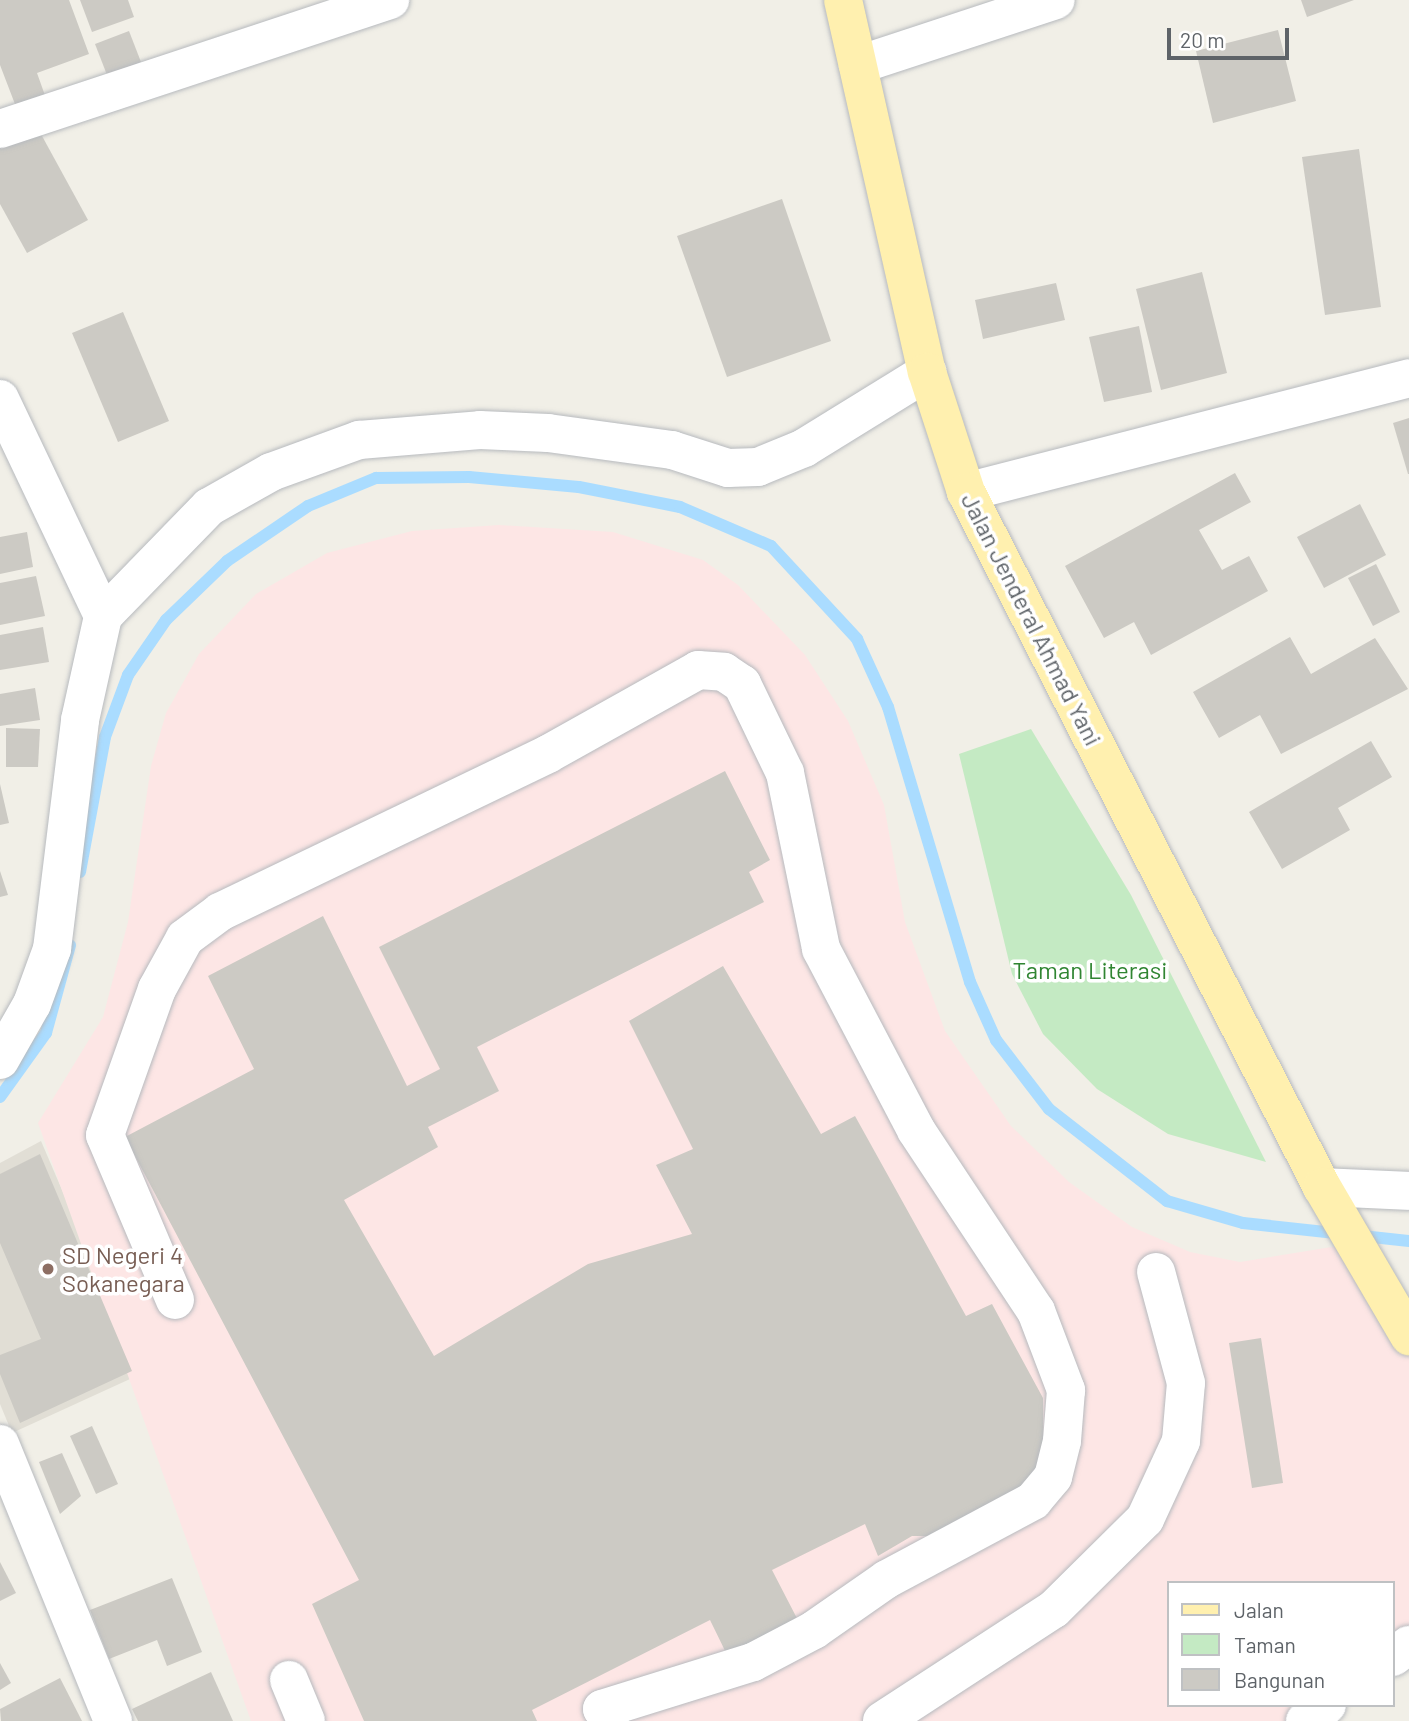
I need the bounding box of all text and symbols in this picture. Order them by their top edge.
scale bar [1171,14,1294,58]
text: 20 m [1180,27,1225,52]
street label: Jalan Jenderal Ahmad Yani [956,488,1108,750]
park label: Taman Literasi [1013,956,1167,984]
place label: SD Negeri 4 Sokanegara [62,1241,185,1297]
marker: SD Negeri 4 Sokanegara [40,1261,56,1277]
legend [1168,1581,1395,1707]
text: Jalan [1234,1597,1284,1622]
text: Taman [1234,1632,1296,1657]
text: Bangunan [1234,1667,1325,1692]

